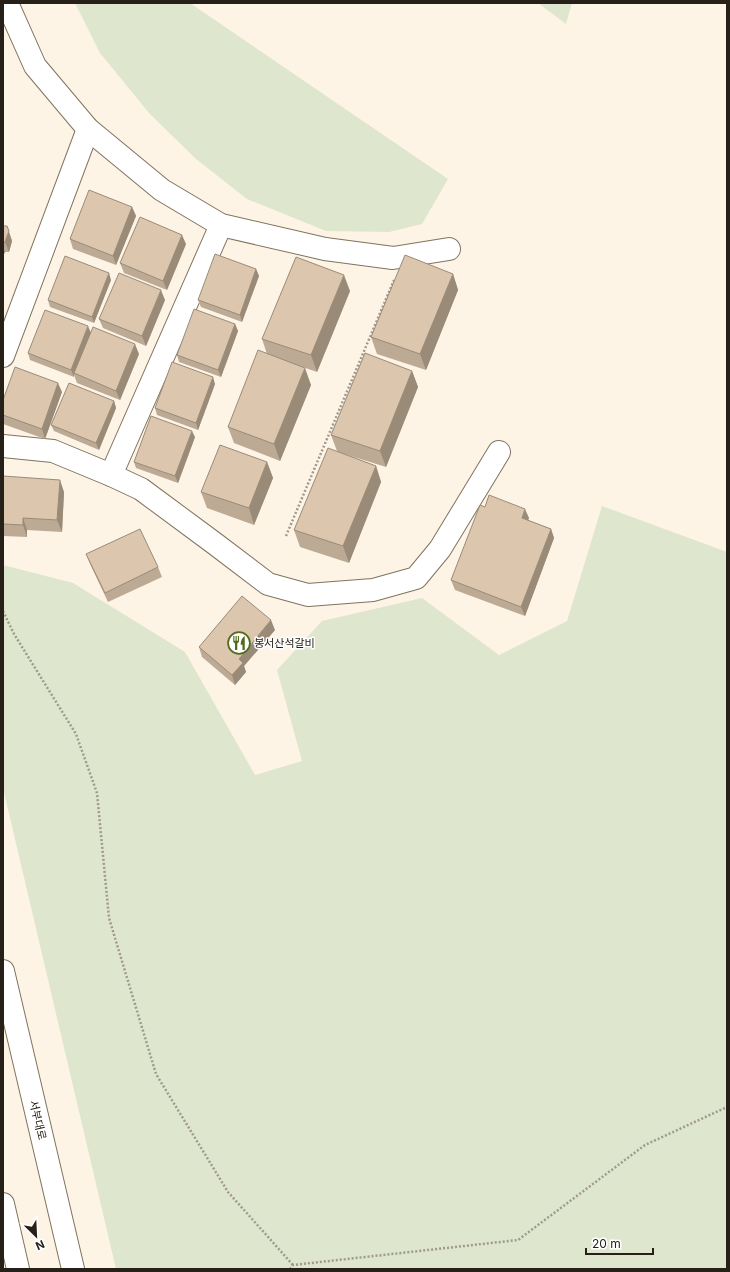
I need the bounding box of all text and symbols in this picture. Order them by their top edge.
restaurant icon: 봉서산석갈비 [226,630,252,656]
place label: 봉서산석갈비 [254,636,315,650]
street label: 서부대로 [27,1099,49,1141]
north arrow [16,1216,56,1256]
scale bar [586,1230,653,1256]
text: 20 m [592,1236,621,1251]
text: N [33,1237,47,1253]

